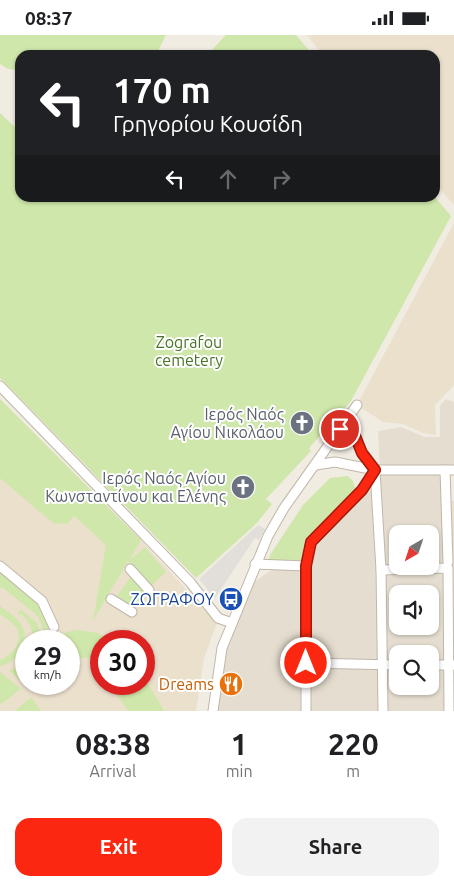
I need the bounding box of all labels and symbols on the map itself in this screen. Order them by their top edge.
park label: Zografou cemetery [155,333,223,369]
place label: Ιερός Ναός Αγίου Νικολάου [170,405,284,441]
pin [319,408,361,450]
church icon: Ιερός Ναός Αγίου Νικολάου [289,410,315,436]
place label: Ιερός Ναός Αγίου Κωνσταντίνου και Ελένης [45,469,226,506]
church icon: Ιερός Ναός Αγίου Κωνσταντίνου και Ελένης [230,474,256,500]
north arrow [389,525,439,575]
bus stop icon: ΖΩΓΡΑΦΟΥ [218,586,244,612]
place label: ΖΩΓΡΑΦΟΥ [130,590,215,608]
speed limit sign: 30 [90,630,155,695]
position arrow [279,636,331,688]
restaurant icon: Dreams [218,671,244,697]
place label: Dreams [159,675,214,693]

